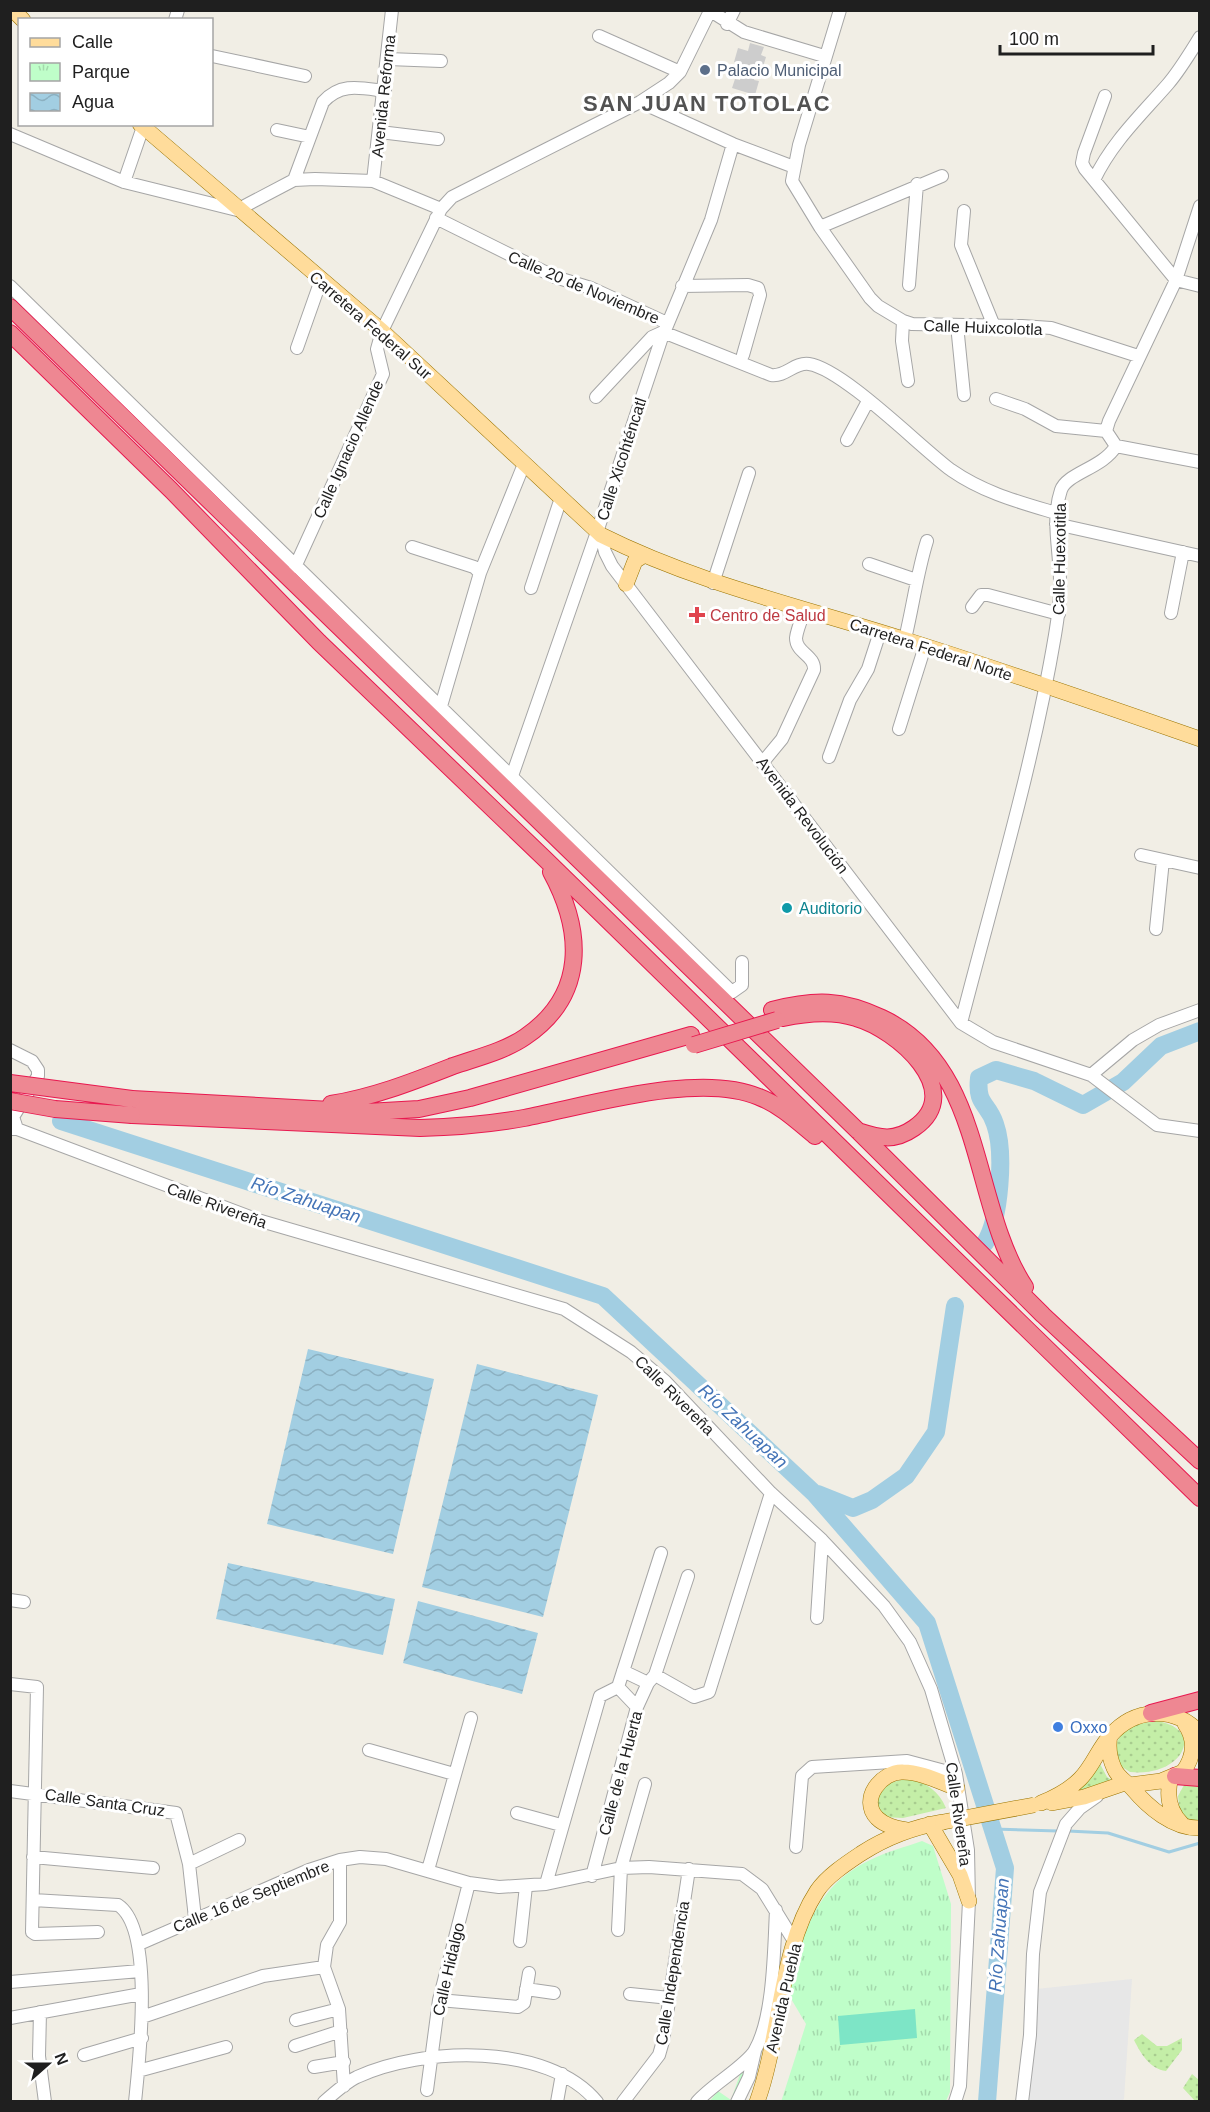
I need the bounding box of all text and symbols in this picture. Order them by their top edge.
legend [18,18,213,126]
scale bar [1000,18,1153,56]
text: 100 m [1009,29,1059,49]
text: Calle [72,32,113,52]
street label: Avenida Reforma [369,34,398,158]
text: Parque [72,62,130,82]
place label: Palacio Municipal [717,62,842,79]
marker: Palacio Municipal [698,63,712,77]
district label: SAN JUAN TOTOLAC [583,91,831,116]
text: Agua [72,92,115,112]
street label: Calle 20 de Noviembre [506,248,662,327]
street label: Carretera Federal Sur [306,268,435,383]
street label: Calle Huixcolotla [923,317,1043,338]
street label: Calle Ignacio Allende [310,377,387,521]
street label: Calle Xicohténcatl [594,396,649,523]
street label: Calle Huexotitla [1050,503,1069,615]
marker: Centro de Salud [688,606,706,624]
place label: Centro de Salud [710,607,826,624]
street label: Carretera Federal Norte [847,615,1014,684]
street label: Avenida Revolución [753,754,852,877]
place label: Auditorio [799,900,862,917]
marker: Auditorio [780,901,794,915]
water label: Río Zahuapan [249,1173,363,1227]
street label: Calle Rivereña [165,1180,269,1231]
street label: Calle Rivereña [632,1352,718,1439]
water label: Río Zahuapan [694,1380,792,1472]
street label: Calle de la Huerta [596,1709,645,1837]
place label: Oxxo [1070,1719,1107,1736]
marker: Oxxo [1051,1720,1065,1734]
street label: Calle Rivereña [943,1761,974,1867]
street label: Calle Santa Cruz [44,1786,166,1819]
street label: Calle 16 de Septiembre [170,1857,332,1936]
water label: Río Zahuapan [985,1877,1013,1993]
street label: Calle Independencia [653,1900,692,2046]
street label: Calle Hidalgo [430,1921,467,2017]
street label: Avenida Puebla [763,1942,804,2054]
north arrow [18,2034,78,2094]
text: N [52,2050,72,2067]

